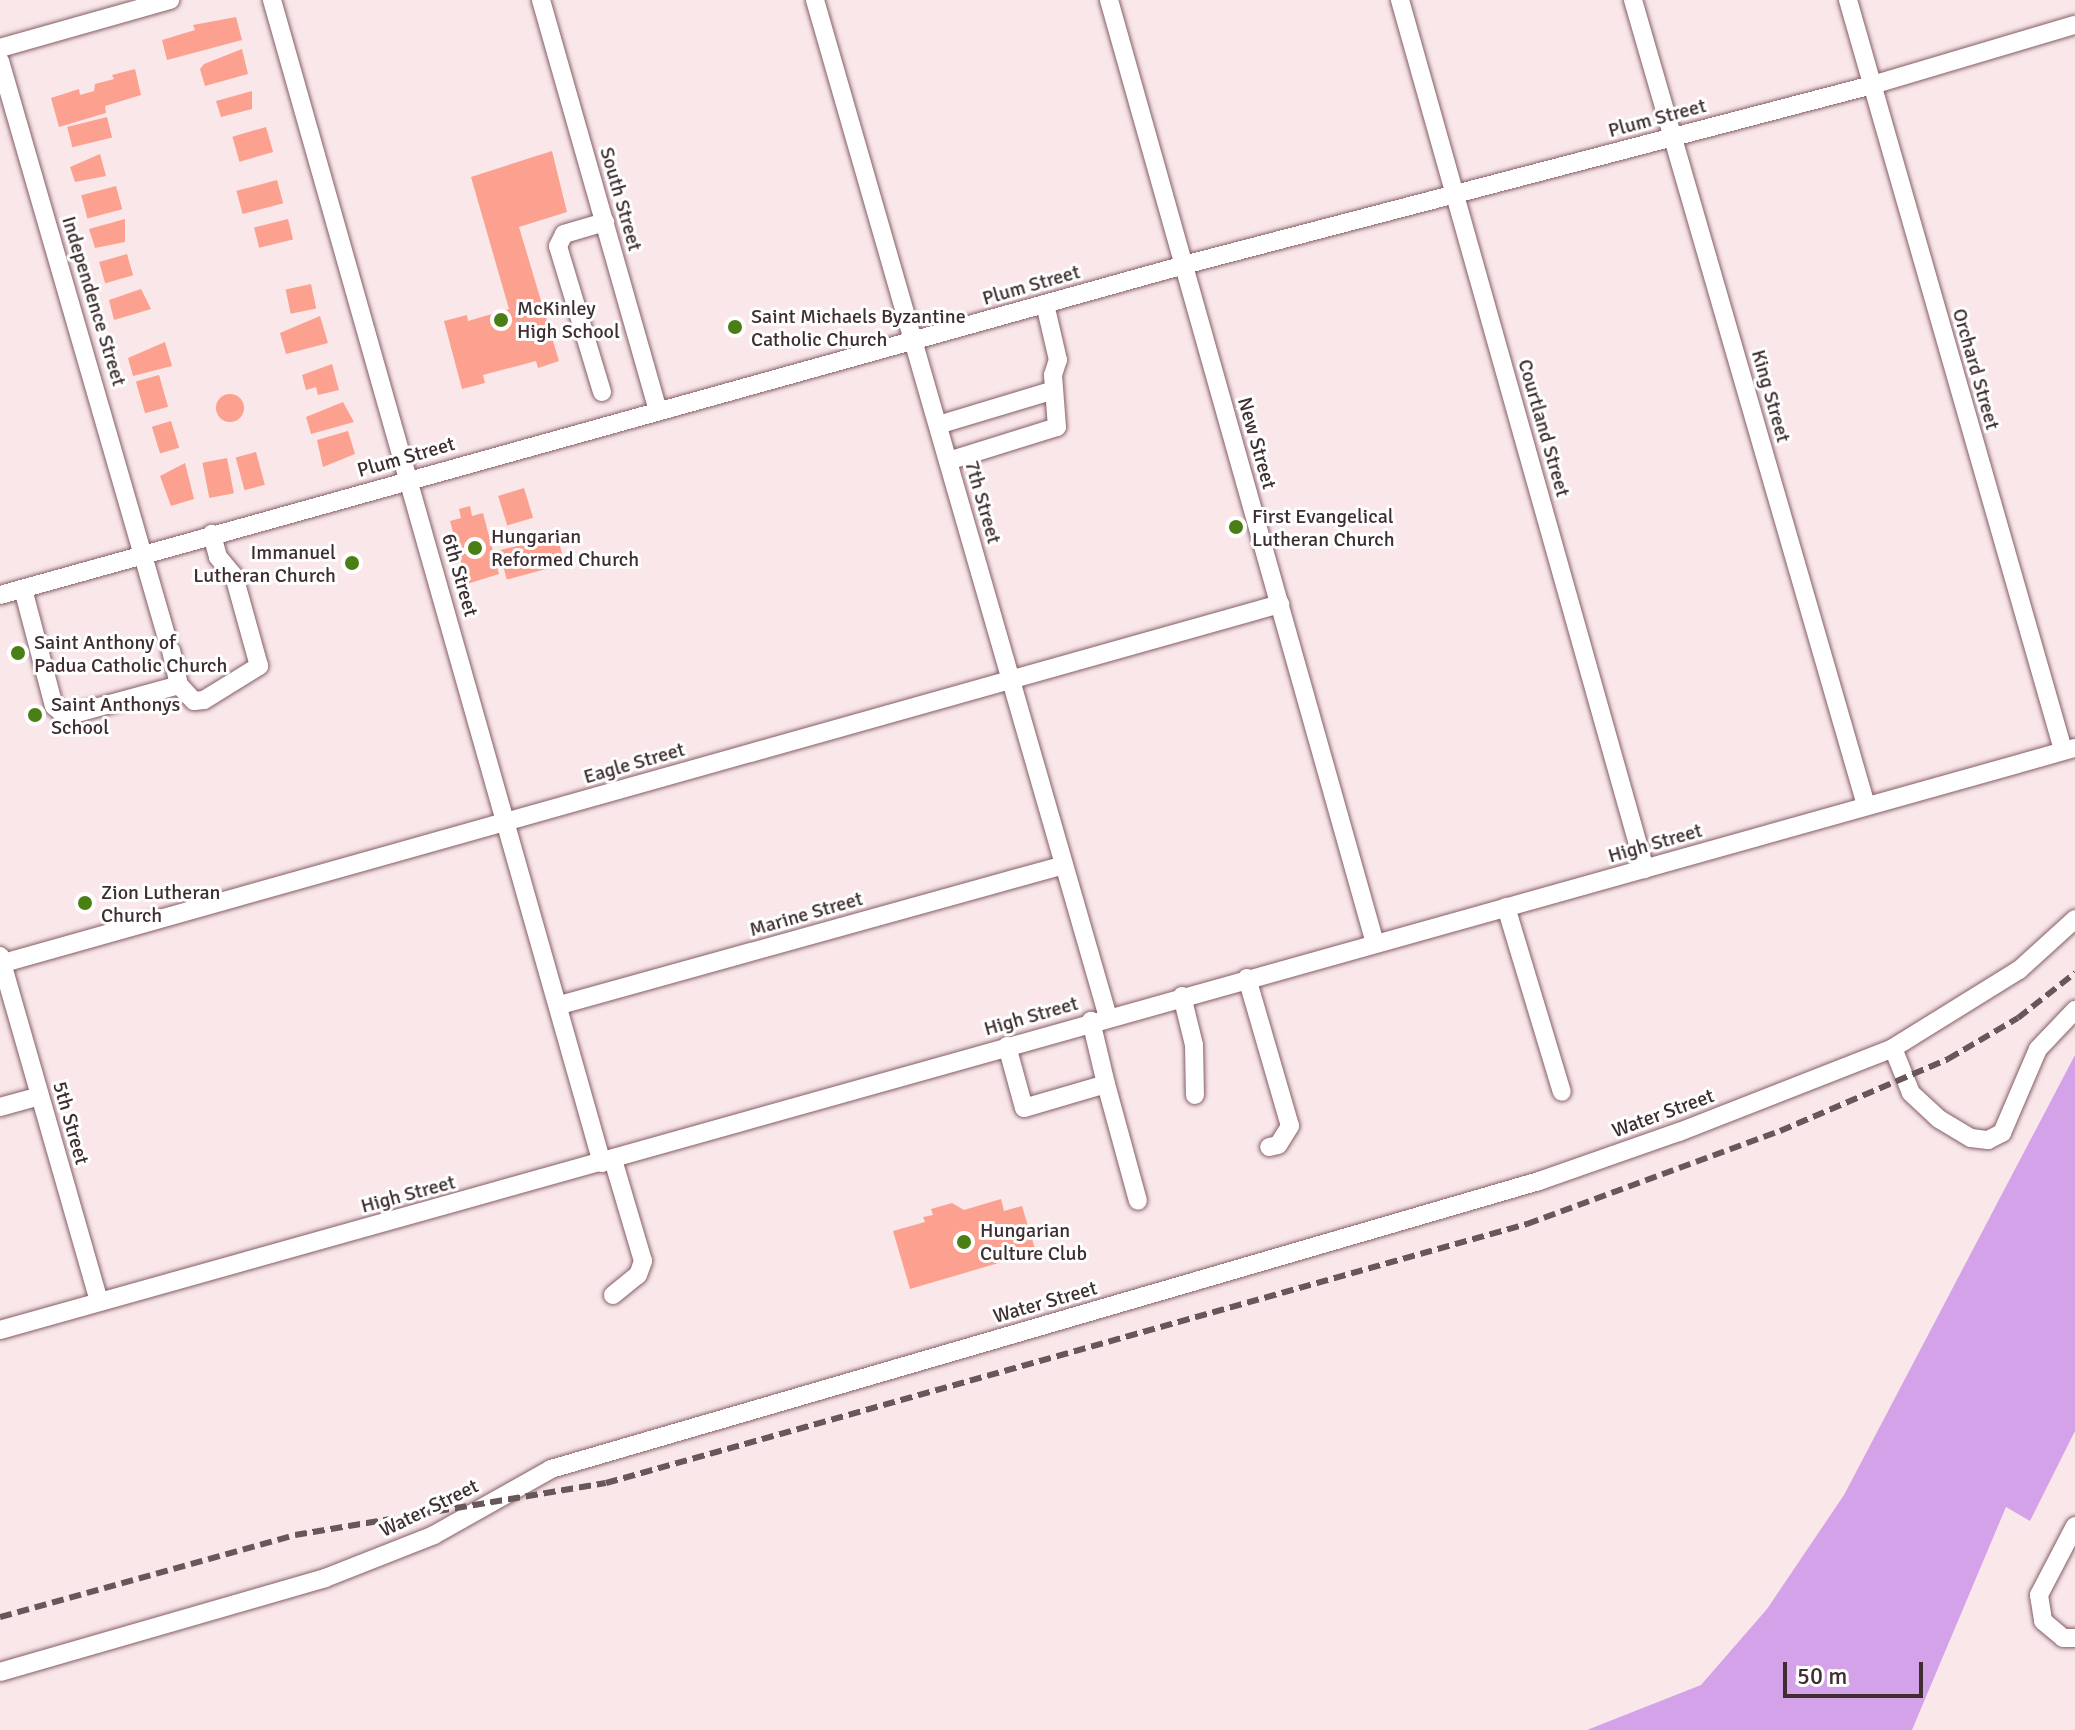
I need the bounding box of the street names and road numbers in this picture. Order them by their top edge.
street label: Plum Street [1605,93,1709,143]
street label: South Street [595,144,647,254]
street label: Independence Street [57,213,131,389]
street label: Plum Street [979,260,1083,310]
street label: Orchard Street [1947,306,2005,432]
street label: King Street [1746,347,1796,445]
street label: Courtland Street [1513,356,1575,500]
street label: New Street [1232,394,1282,492]
street label: Plum Street [354,432,458,482]
street label: 7th Street [960,458,1006,546]
street label: 6th Street [437,531,483,619]
street label: Eagle Street [581,737,687,789]
street label: High Street [1605,818,1705,868]
street label: Marine Street [747,886,865,942]
street label: High Street [981,991,1081,1041]
street label: 5th Street [48,1079,94,1167]
street label: Water Street [1609,1083,1717,1143]
street label: High Street [358,1170,458,1218]
street label: Water Street [990,1276,1100,1328]
street label: Water Street [376,1474,482,1542]

